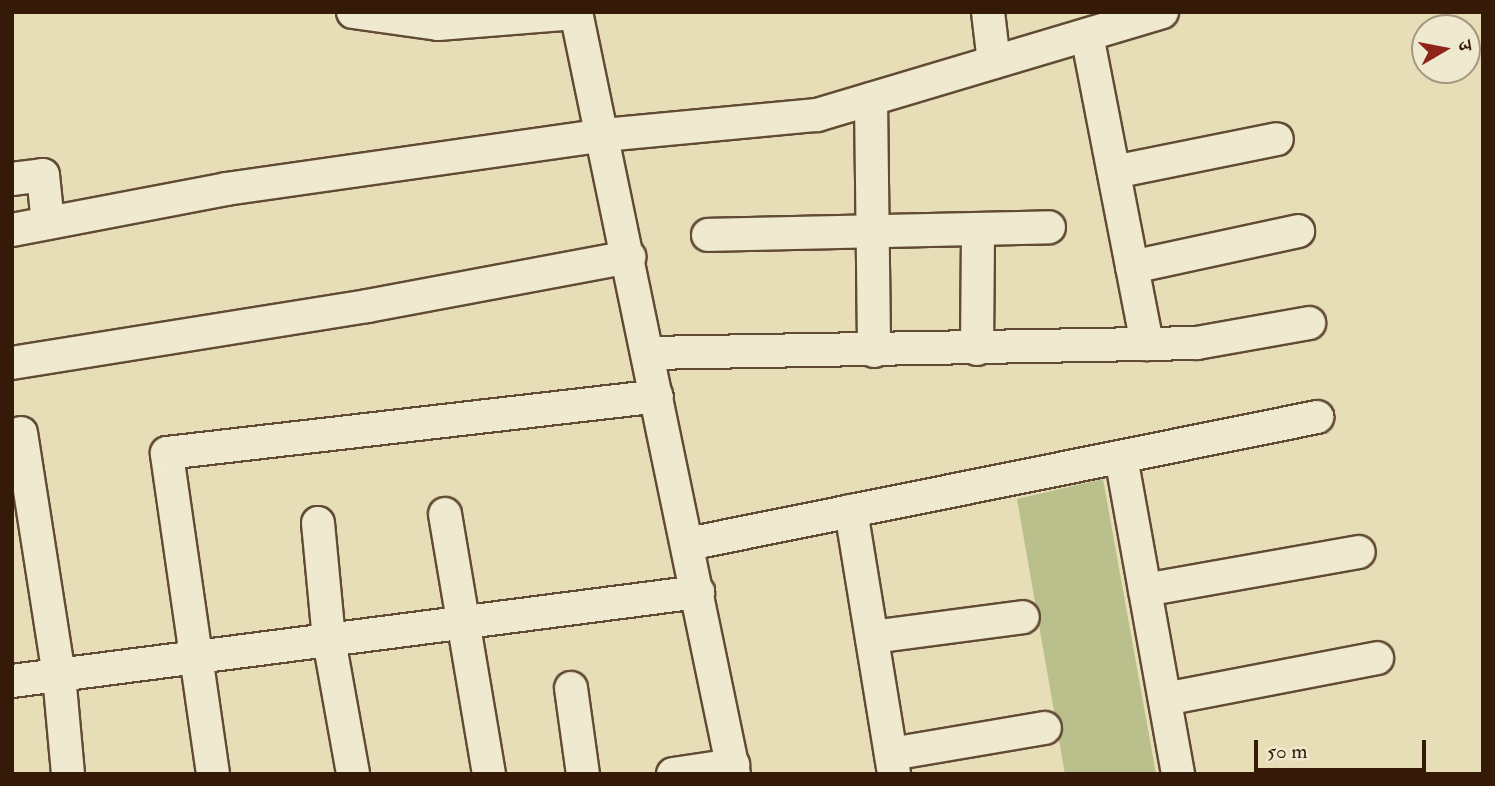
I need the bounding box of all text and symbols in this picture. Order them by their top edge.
north arrow [1411,14,1481,84]
text: उ [1452,39,1477,53]
scale bar [1257,726,1428,770]
text: 50 m [1267,738,1308,765]

